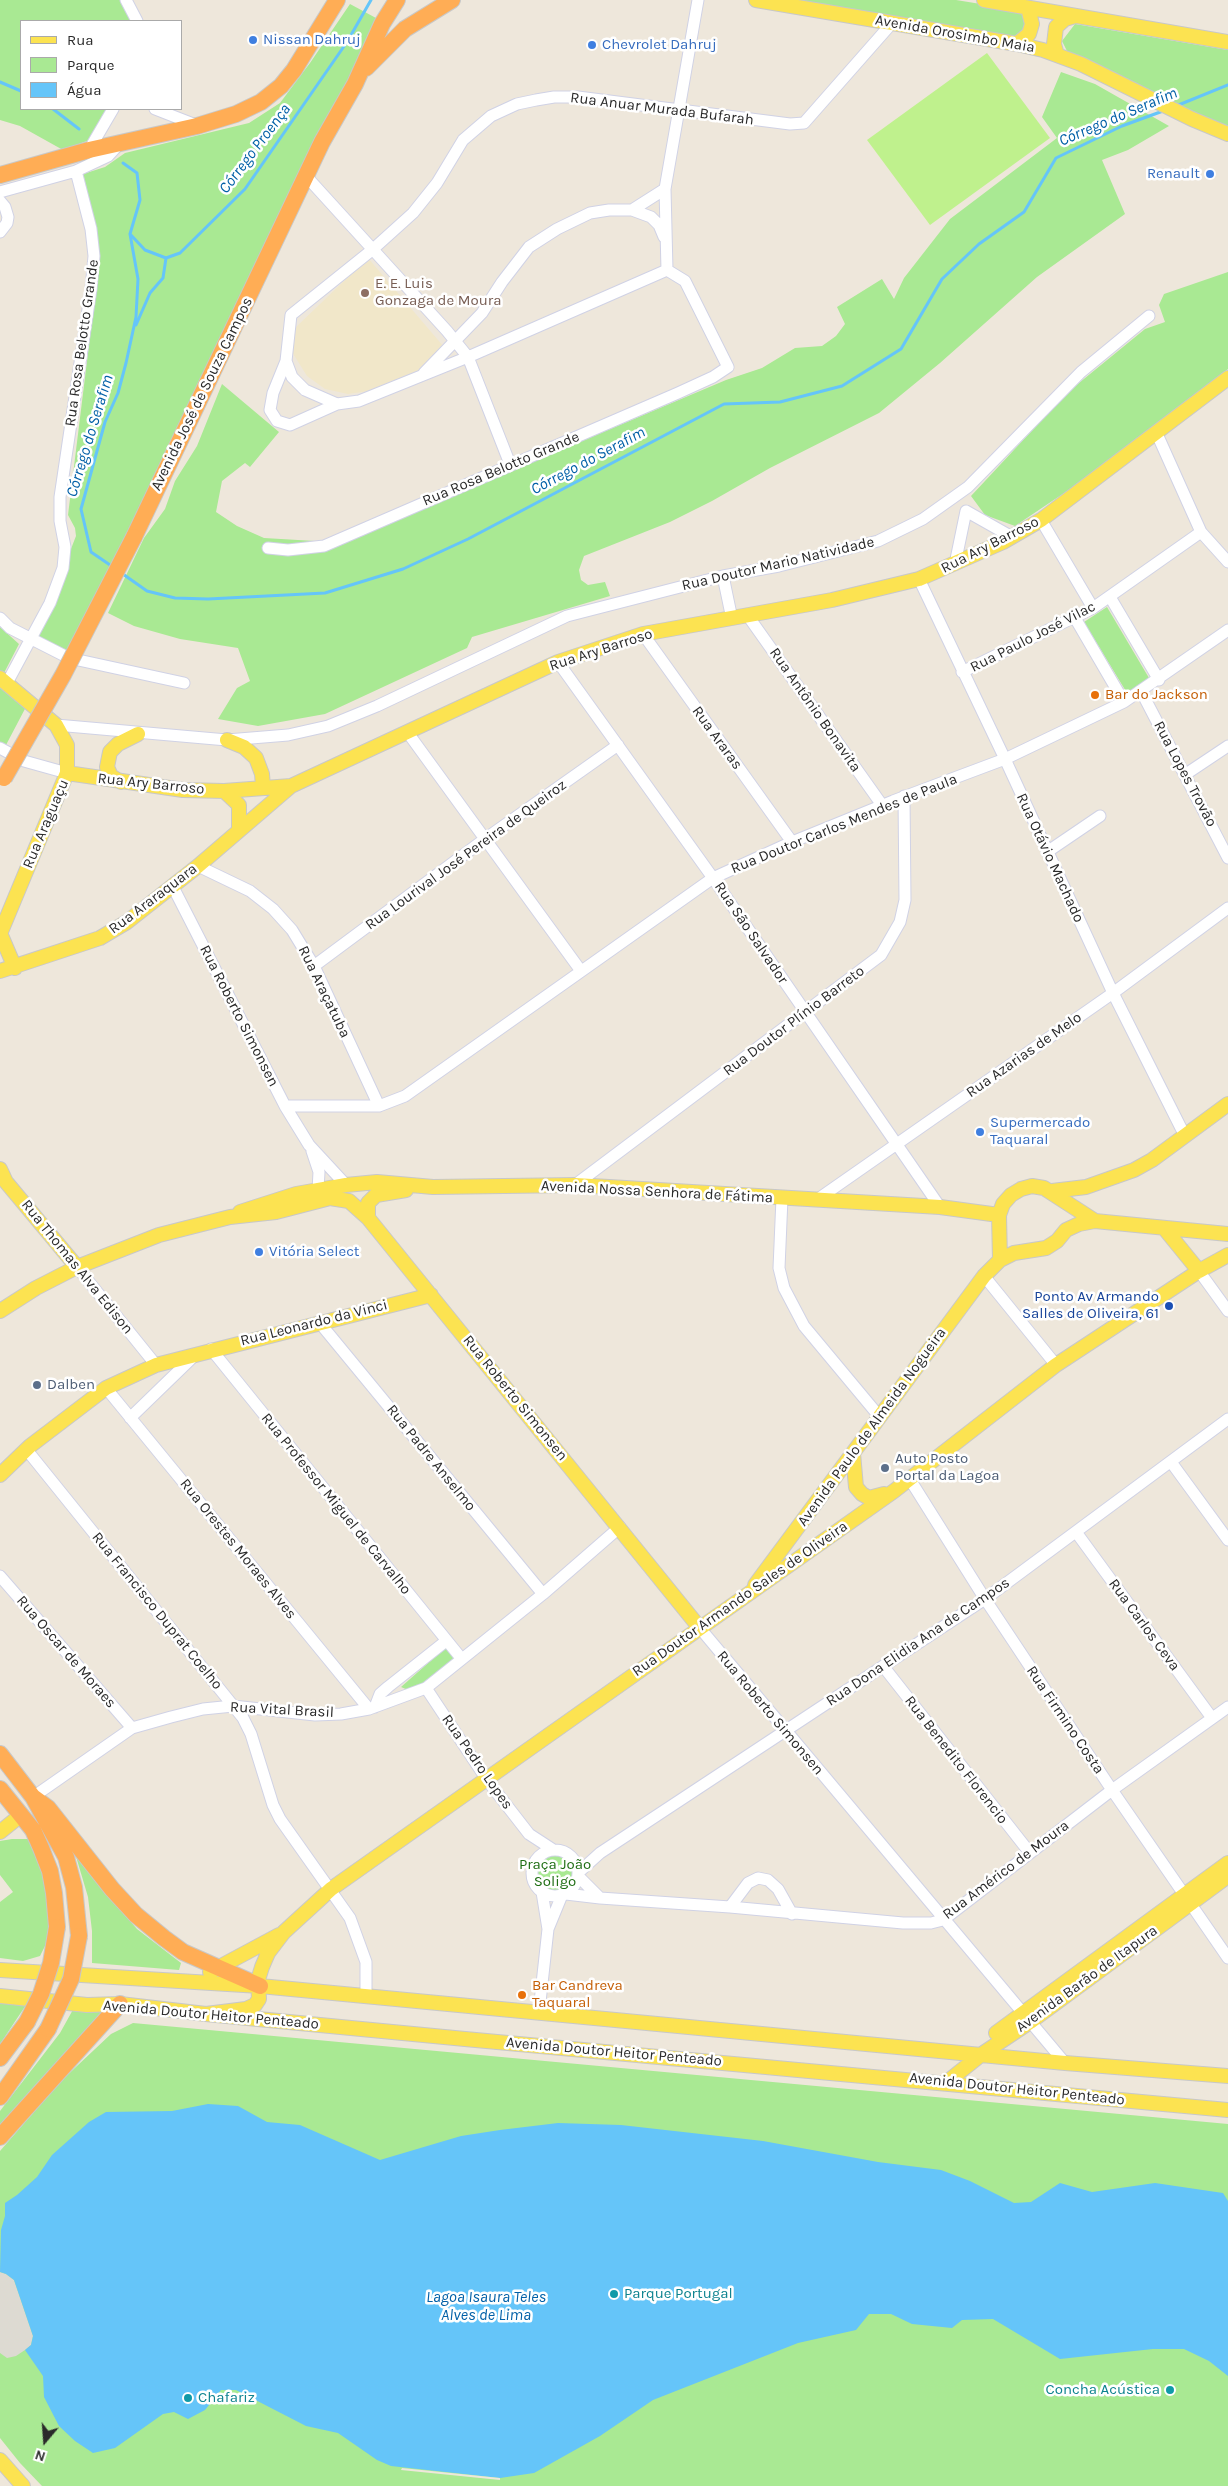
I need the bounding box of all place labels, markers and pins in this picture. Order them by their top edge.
place label: Nissan Dahruj [263,31,361,49]
marker: Nissan Dahruj [247,34,259,46]
place label: Chevrolet Dahruj [602,36,717,54]
marker: Chevrolet Dahruj [586,39,598,51]
place label: Renault [1147,165,1200,183]
marker: Renault [1204,168,1216,180]
place label: E. E. Luis Gonzaga de Moura [375,275,501,310]
marker: E. E. Luis Gonzaga de Moura [359,287,371,299]
place label: Bar do Jackson [1105,686,1208,704]
marker: Bar do Jackson [1089,689,1101,701]
place label: Supermercado Taquaral [990,1114,1090,1149]
marker: Supermercado Taquaral [974,1126,986,1138]
place label: Vitória Select [269,1243,360,1261]
marker: Vitória Select [253,1246,265,1258]
place label: Ponto Av Armando Salles de Oliveira, 61 [1022,1288,1159,1323]
marker: Ponto Av Armando Salles de Oliveira, 61 [1163,1300,1175,1312]
place label: Dalben [47,1376,95,1394]
marker: Dalben [31,1379,43,1391]
place label: Auto Posto Portal da Lagoa [895,1450,999,1485]
marker: Auto Posto Portal da Lagoa [879,1462,891,1474]
place label: Bar Candreva Taquaral [532,1977,623,2012]
marker: Bar Candreva Taquaral [516,1989,528,2001]
place label: Parque Portugal [624,2285,733,2303]
marker: Parque Portugal [608,2288,620,2300]
place label: Concha Acústica [1046,2381,1160,2399]
marker: Concha Acústica [1164,2384,1176,2396]
place label: Chafariz [198,2389,255,2407]
marker: Chafariz [182,2392,194,2404]

